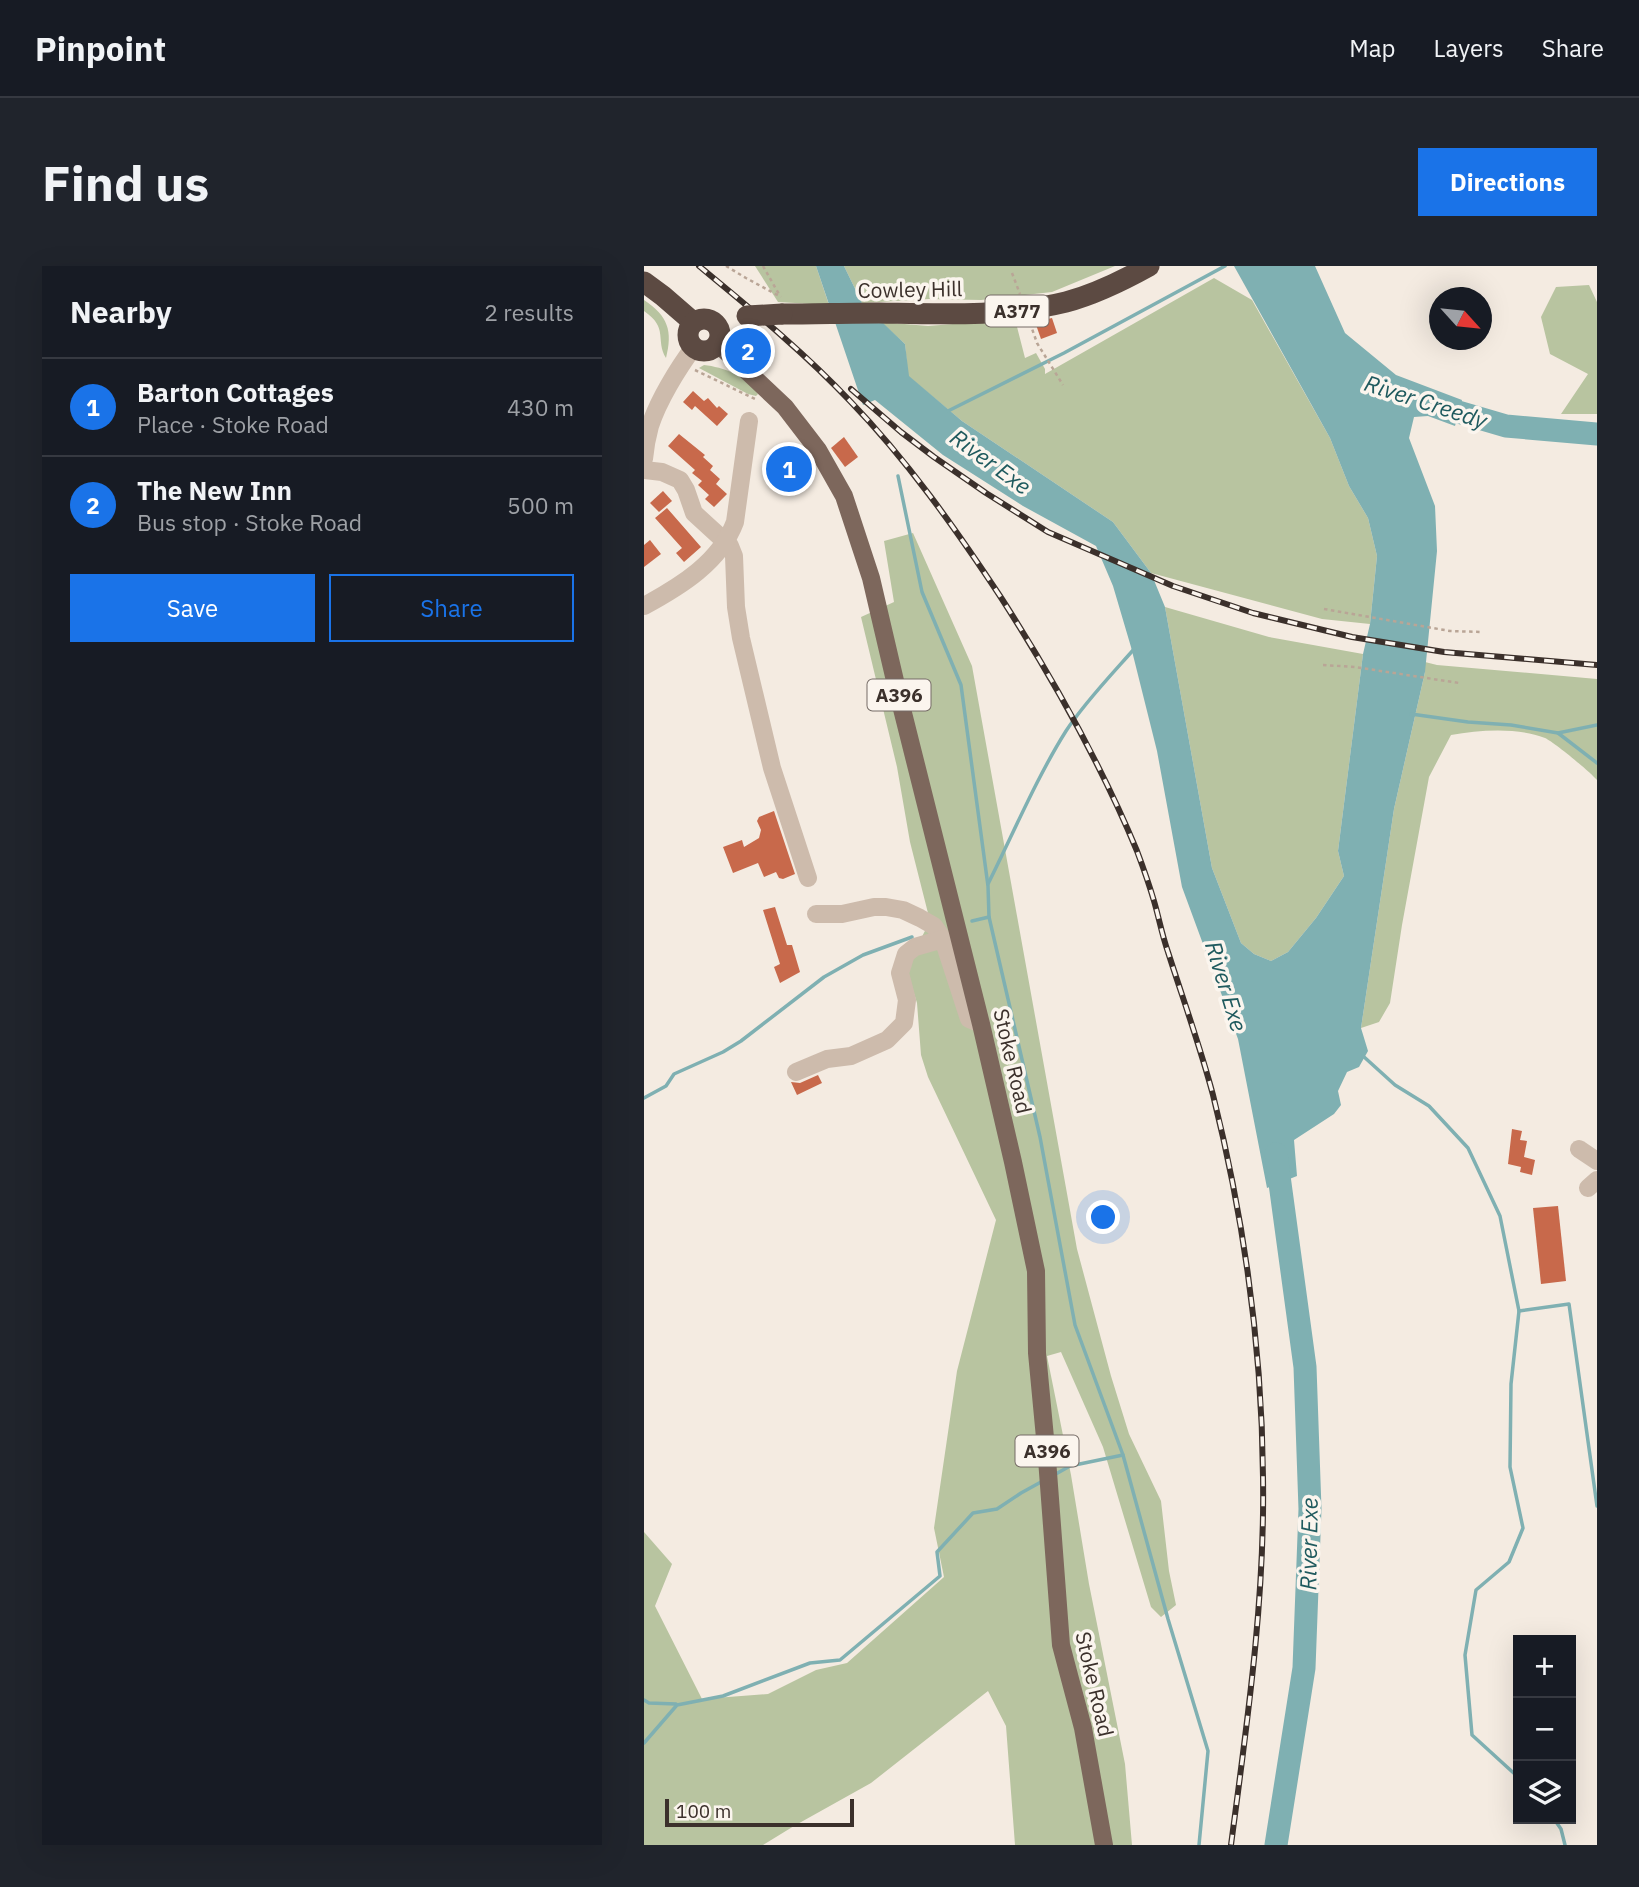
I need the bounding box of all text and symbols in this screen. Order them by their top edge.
text: Pinpoint [35,27,166,70]
text: Map [1349,32,1396,64]
text: Layers [1434,32,1504,64]
text: Share [1542,32,1604,64]
button: Directions [1418,148,1597,216]
text: Find us [42,151,209,214]
street label: Cowley Hill [857,274,963,304]
north arrow [1429,287,1492,350]
text: Nearby [70,292,172,331]
road number: A377 [986,296,1048,326]
text: 2 results [484,297,574,327]
pin: 2 [725,325,771,377]
water label: River Creedy [1361,367,1492,435]
text: Barton Cottages [137,375,334,409]
text: 1 [86,392,100,422]
text: 430 m [507,392,574,422]
text: Place · Stoke Road [137,409,329,439]
water label: River Exe [945,422,1038,501]
pin: 1 [766,443,812,495]
text: The New Inn [137,473,292,507]
text: 2 [86,490,100,520]
text: 500 m [507,490,574,520]
text: Bus stop · Stoke Road [137,507,362,537]
button: Save [70,574,315,642]
button: Share [329,574,574,642]
road number: A396 [868,680,930,710]
water label: River Exe [1199,937,1255,1035]
street label: Stoke Road [987,1006,1039,1116]
your location [1086,1200,1120,1234]
road number: A396 [1016,1436,1078,1466]
water label: River Exe [1292,1497,1324,1591]
street label: Stoke Road [1069,1629,1121,1739]
map controls [1513,1635,1576,1824]
button: + [1513,1635,1576,1698]
button: − [1513,1698,1576,1761]
button: layers [1513,1761,1576,1824]
scale bar [665,1796,854,1828]
text: 100 m [676,1799,731,1823]

